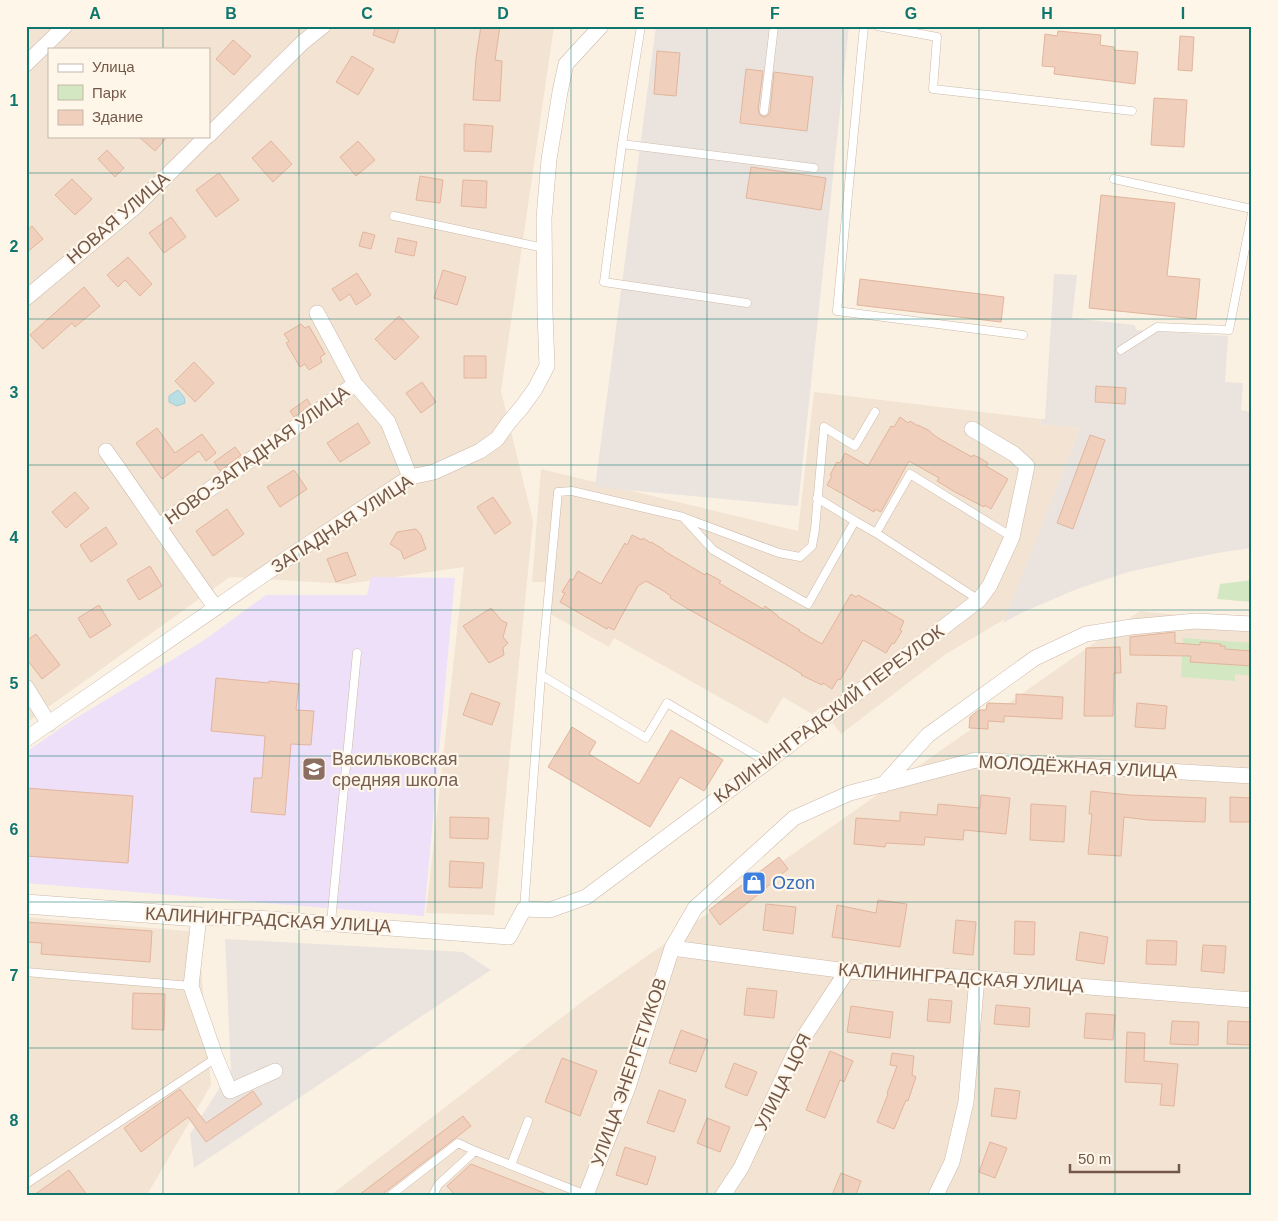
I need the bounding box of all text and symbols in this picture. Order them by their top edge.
text: A [89,5,101,22]
text: B [225,5,237,22]
text: C [361,5,373,22]
text: D [497,5,509,22]
text: E [634,5,645,22]
text: F [770,5,780,22]
text: G [905,5,917,22]
text: H [1041,5,1053,22]
text: I [1181,5,1185,22]
legend [48,48,210,138]
text: Улица [92,58,135,75]
text: Парк [92,84,126,101]
text: 1 [10,92,19,109]
text: Здание [92,108,143,125]
street label: НОВАЯ УЛИЦА [63,168,173,268]
text: 2 [10,238,19,255]
street label: НОВО-ЗАПАДНАЯ УЛИЦА [161,381,353,529]
text: 3 [10,384,19,401]
street label: ЗАПАДНАЯ УЛИЦА [267,470,417,578]
text: 4 [10,529,19,546]
street label: КАЛИНИНГРАДСКИЙ ПЕРЕУЛОК [710,620,948,807]
text: 5 [10,675,19,692]
place label: Васильковская средняя школа [332,749,459,790]
street label: МОЛОДЁЖНАЯ УЛИЦА [978,752,1178,782]
school or university icon: Васильковская средняя школа [301,756,327,782]
text: 6 [10,821,19,838]
shop icon: Ozon [741,870,767,896]
place label: Ozon [772,873,815,893]
street label: КАЛИНИНГРАДСКАЯ УЛИЦА [144,904,392,936]
street label: КАЛИНИНГРАДСКАЯ УЛИЦА [837,959,1085,997]
text: 7 [10,967,19,984]
street label: УЛИЦА ЭНЕРГЕТИКОВ [587,975,671,1169]
street label: УЛИЦА ЦОЯ [751,1030,815,1134]
text: 8 [10,1112,19,1129]
scale bar [1070,1141,1179,1173]
text: 50 m [1078,1150,1111,1167]

